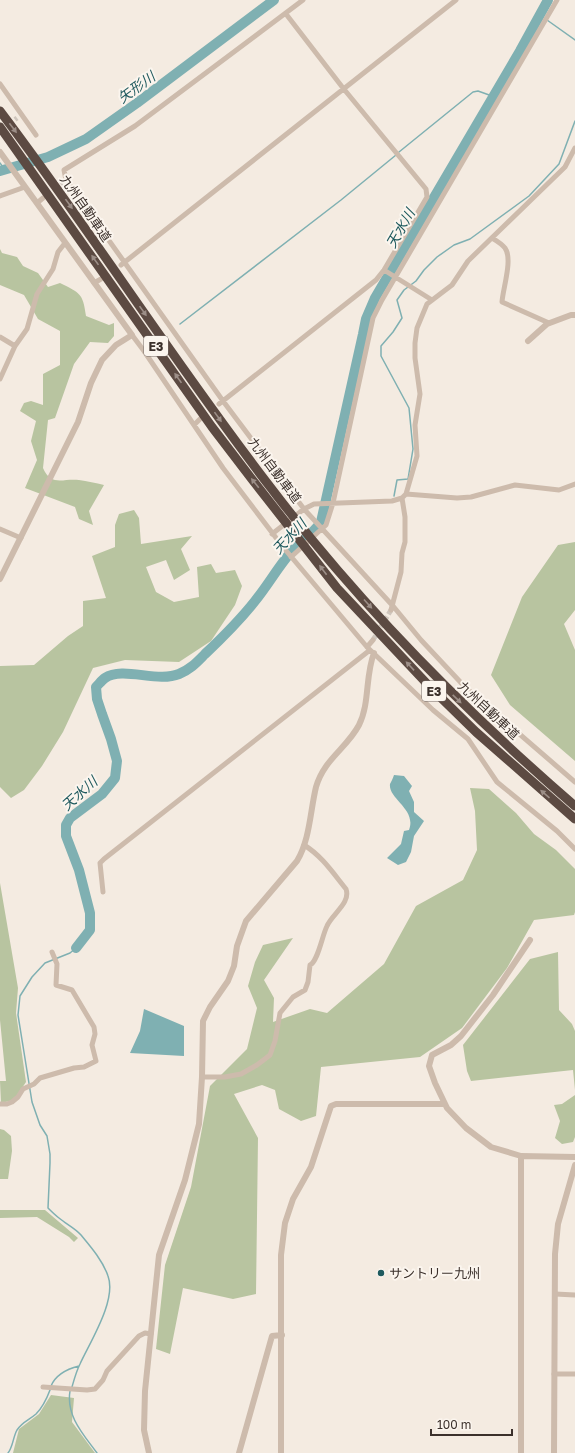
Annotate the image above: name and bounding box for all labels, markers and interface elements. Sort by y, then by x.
water label: 矢形川 [114,67,160,106]
one-way arrow [8,122,17,133]
street label: 九州自動車道 [57,171,115,245]
one-way arrow [64,199,73,210]
water label: 天水川 [382,204,419,250]
one-way arrow [91,255,99,266]
one-way arrow [139,306,147,316]
road number: E3 [144,336,168,356]
one-way arrow [174,373,182,383]
one-way arrow [214,412,222,422]
street label: 九州自動車道 [245,434,305,506]
one-way arrow [251,477,259,488]
water label: 天水川 [268,513,311,557]
one-way arrow [319,564,328,575]
one-way arrow [363,599,372,610]
one-way arrow [405,661,415,671]
street label: 九州自動車道 [455,678,523,742]
road number: E3 [422,681,446,701]
one-way arrow [452,694,462,703]
water label: 天水川 [58,771,102,813]
one-way arrow [540,790,551,799]
place label: サントリー九州 [389,1265,480,1281]
marker: サントリー九州 [376,1268,386,1278]
scale bar [431,1411,512,1437]
text: 100 m [437,1417,471,1432]

